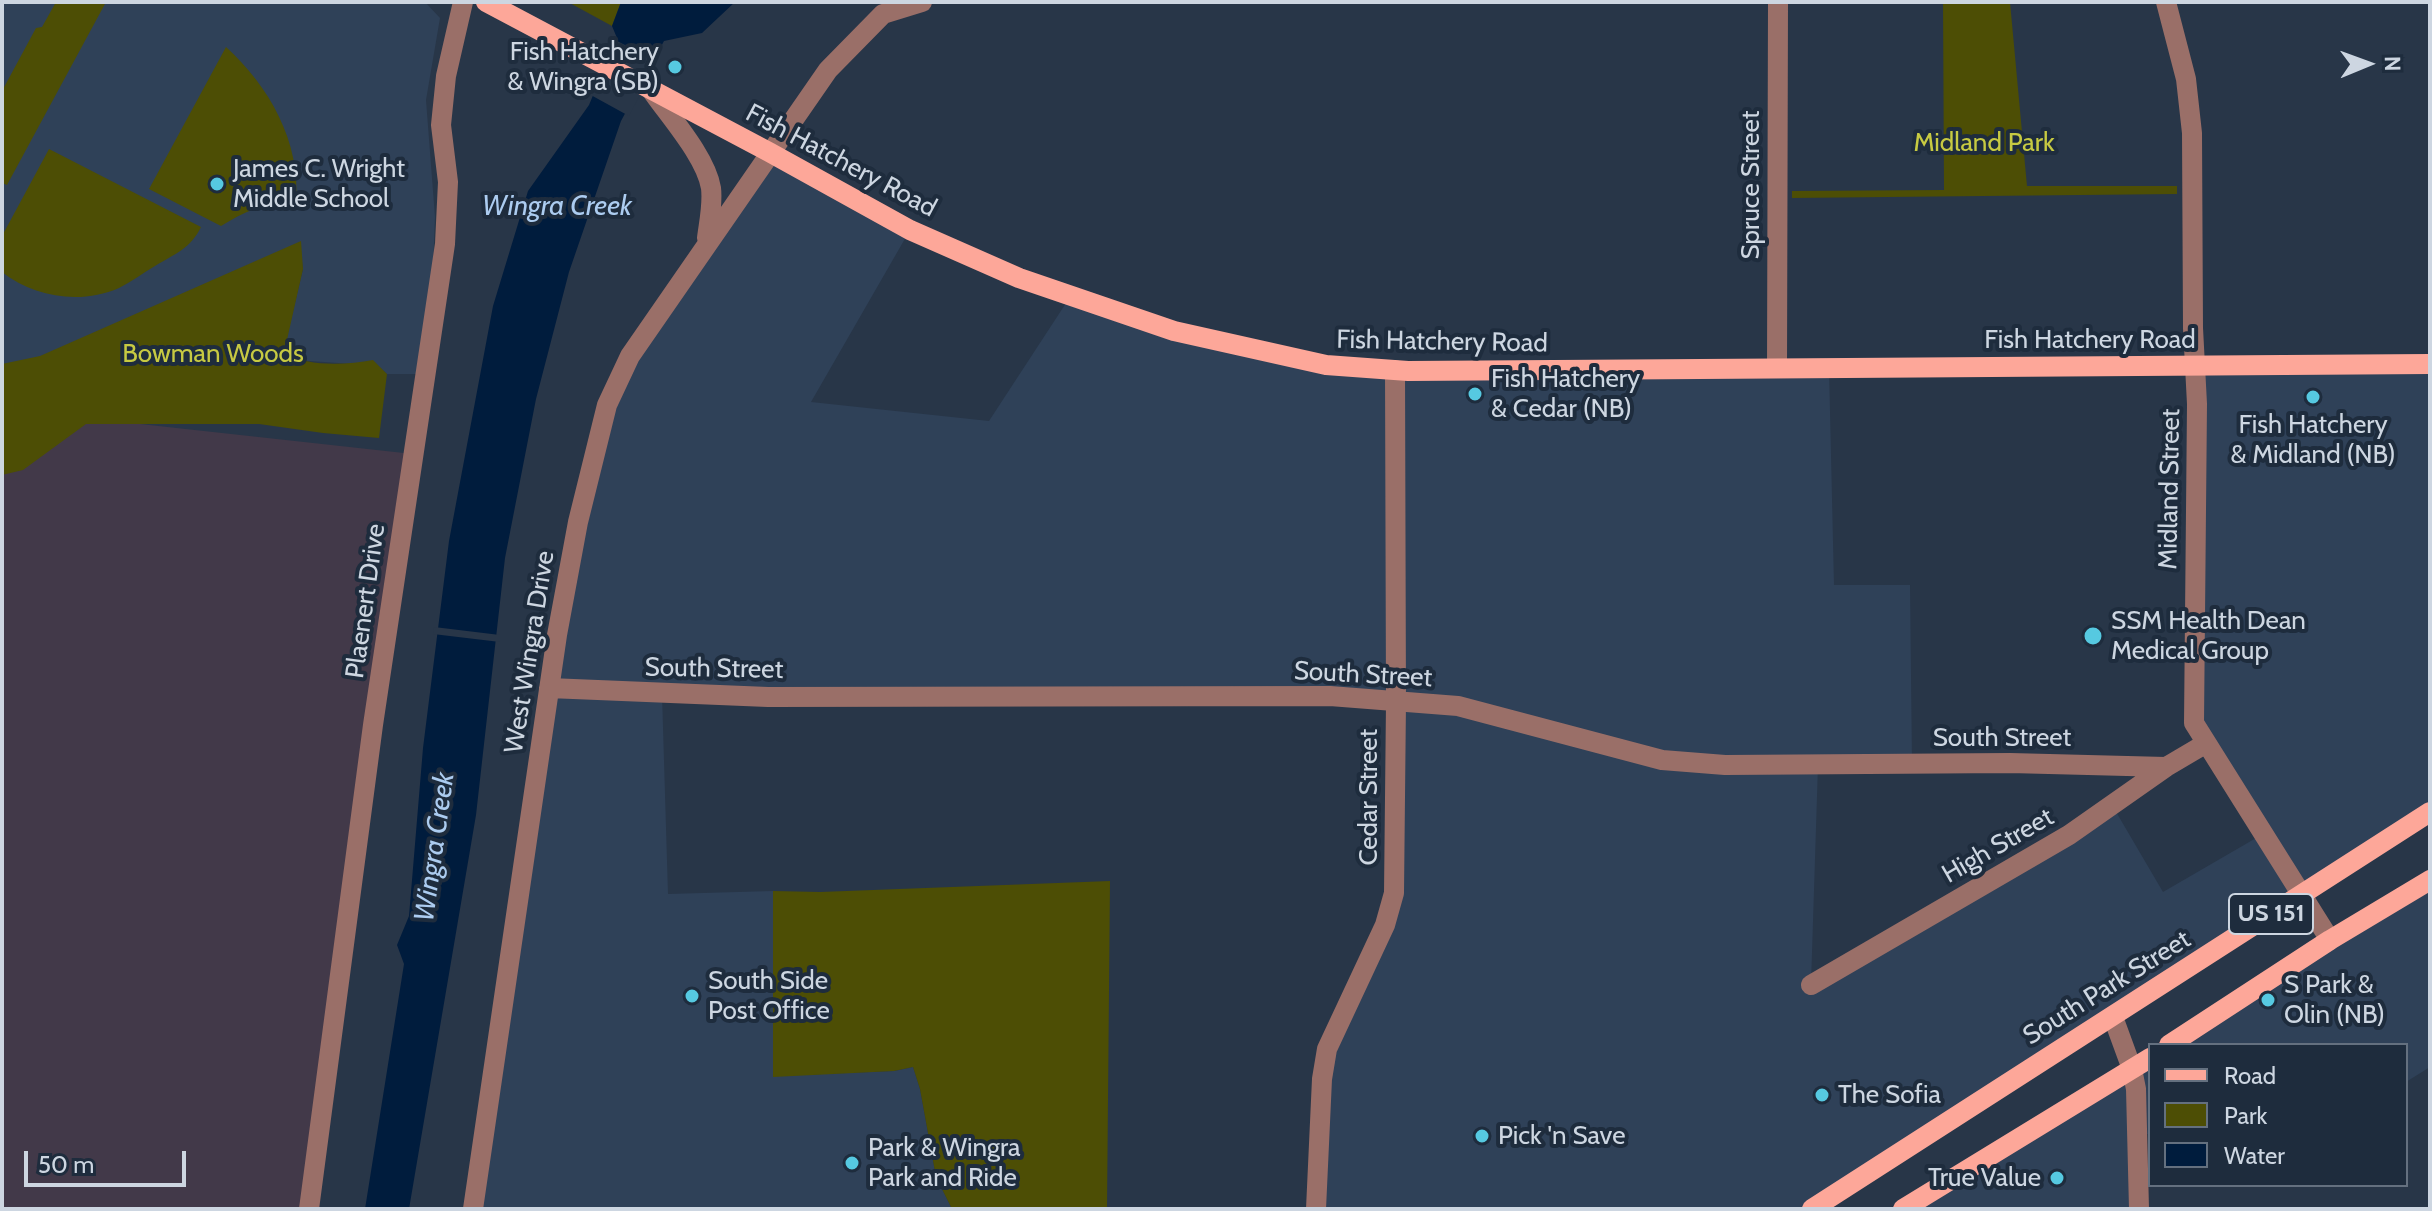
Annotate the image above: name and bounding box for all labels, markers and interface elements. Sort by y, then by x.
north arrow [2328,24,2408,104]
place label: Fish Hatchery & Wingra (SB) [507,36,659,98]
text: N [2379,56,2406,72]
marker: Fish Hatchery & Wingra (SB) [666,58,684,76]
street label: Fish Hatchery Road [740,98,942,224]
street label: Spruce Street [1735,111,1767,259]
park label: Midland Park [1913,127,2055,159]
place label: James C. Wright Middle School [233,153,405,214]
marker: James C. Wright Middle School [208,175,226,193]
water label: Wingra Creek [482,190,632,224]
street label: Fish Hatchery Road [1984,324,2196,356]
street label: Fish Hatchery Road [1336,325,1548,359]
park label: Bowman Woods [122,338,304,370]
place label: Fish Hatchery & Cedar (NB) [1491,363,1640,424]
marker: Fish Hatchery & Cedar (NB) [1466,385,1484,403]
marker: Fish Hatchery & Midland (NB) [2304,388,2322,406]
street label: Midland Street [2153,408,2187,570]
place label: Fish Hatchery & Midland (NB) [2230,409,2396,470]
street label: Plaenert Drive [340,522,392,680]
street label: West Wingra Drive [499,549,561,755]
place label: SSM Health Dean Medical Group [2111,605,2306,666]
marker: SSM Health Dean Medical Group [2082,625,2104,647]
street label: South Street [644,652,784,686]
street label: South Street [1293,656,1433,694]
street label: South Street [1933,722,2071,754]
street label: Cedar Street [1353,729,1385,865]
water label: Wingra Creek [408,770,462,924]
street label: High Street [1937,802,2059,890]
road number: US 151 [2229,894,2313,934]
street label: South Park Street [2018,924,2196,1052]
place label: South Side Post Office [708,965,830,1026]
place label: S Park & Olin (NB) [2284,969,2385,1030]
marker: South Side Post Office [683,987,701,1005]
marker: S Park & Olin (NB) [2259,991,2277,1009]
legend [2148,1043,2408,1187]
text: Road [2224,1061,2276,1090]
place label: The Sofia [1838,1079,1941,1111]
marker: The Sofia [1813,1086,1831,1104]
text: Park [2224,1101,2267,1130]
place label: Pick 'n Save [1498,1120,1625,1152]
marker: Pick 'n Save [1473,1127,1491,1145]
place label: Park & Wingra Park and Ride [868,1132,1020,1194]
scale bar [28,1135,190,1185]
text: Water [2224,1141,2285,1170]
text: 50 m [38,1150,94,1179]
marker: Park & Wingra Park and Ride [843,1154,861,1172]
place label: True Value [1928,1162,2041,1194]
marker: True Value [2048,1169,2066,1187]

